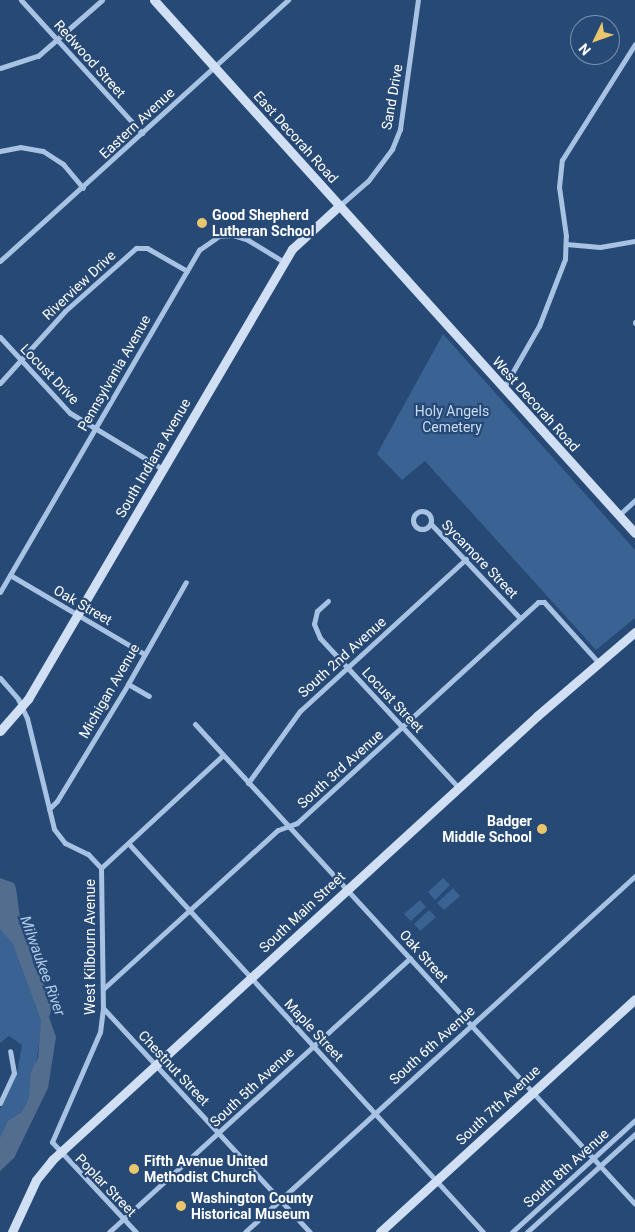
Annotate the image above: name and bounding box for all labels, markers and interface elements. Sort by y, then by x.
north arrow [570,15,620,65]
street label: Redwood Street [51,17,129,101]
text: N [575,40,594,58]
street label: Sand Drive [378,63,406,131]
street label: Eastern Avenue [96,84,178,162]
street label: East Decorah Road [250,87,342,187]
place label: Good Shepherd Lutheran School [212,207,314,240]
marker: Good Shepherd Lutheran School [196,217,208,229]
street label: Riverview Drive [39,247,119,323]
street label: Pennsylvania Avenue [74,312,154,434]
street label: Locust Drive [17,340,83,408]
street label: West Decorah Road [489,353,583,455]
street label: South Indiana Avenue [112,395,194,521]
park label: Holy Angels Cemetery [415,403,489,436]
street label: Sycamore Street [438,516,522,602]
street label: Oak Street [51,582,115,628]
street label: South 2nd Avenue [295,613,389,701]
street label: Michigan Avenue [75,641,143,741]
street label: Locust Street [359,664,427,736]
street label: South 3rd Avenue [294,726,386,812]
place label: Badger Middle School [442,813,532,846]
marker: Badger Middle School [536,823,548,835]
street label: South Main Street [256,868,348,956]
street label: West Kilbourn Avenue [82,879,98,1015]
water label: Milwaukee River [16,914,68,1018]
street label: Oak Street [396,926,452,986]
street label: Maple Street [281,995,347,1065]
street label: South 6th Avenue [386,1002,478,1088]
street label: Chestnut Street [135,1027,213,1109]
street label: South 5th Avenue [206,1044,298,1130]
street label: South 7th Avenue [452,1062,544,1148]
street label: South 8th Avenue [520,1125,612,1211]
street label: Poplar Street [72,1150,140,1220]
place label: Fifth Avenue United Methodist Church [144,1153,268,1186]
marker: Fifth Avenue United Methodist Church [128,1163,140,1175]
place label: Washington County Historical Museum [191,1190,313,1222]
marker: Washington County Historical Museum [175,1200,187,1212]

